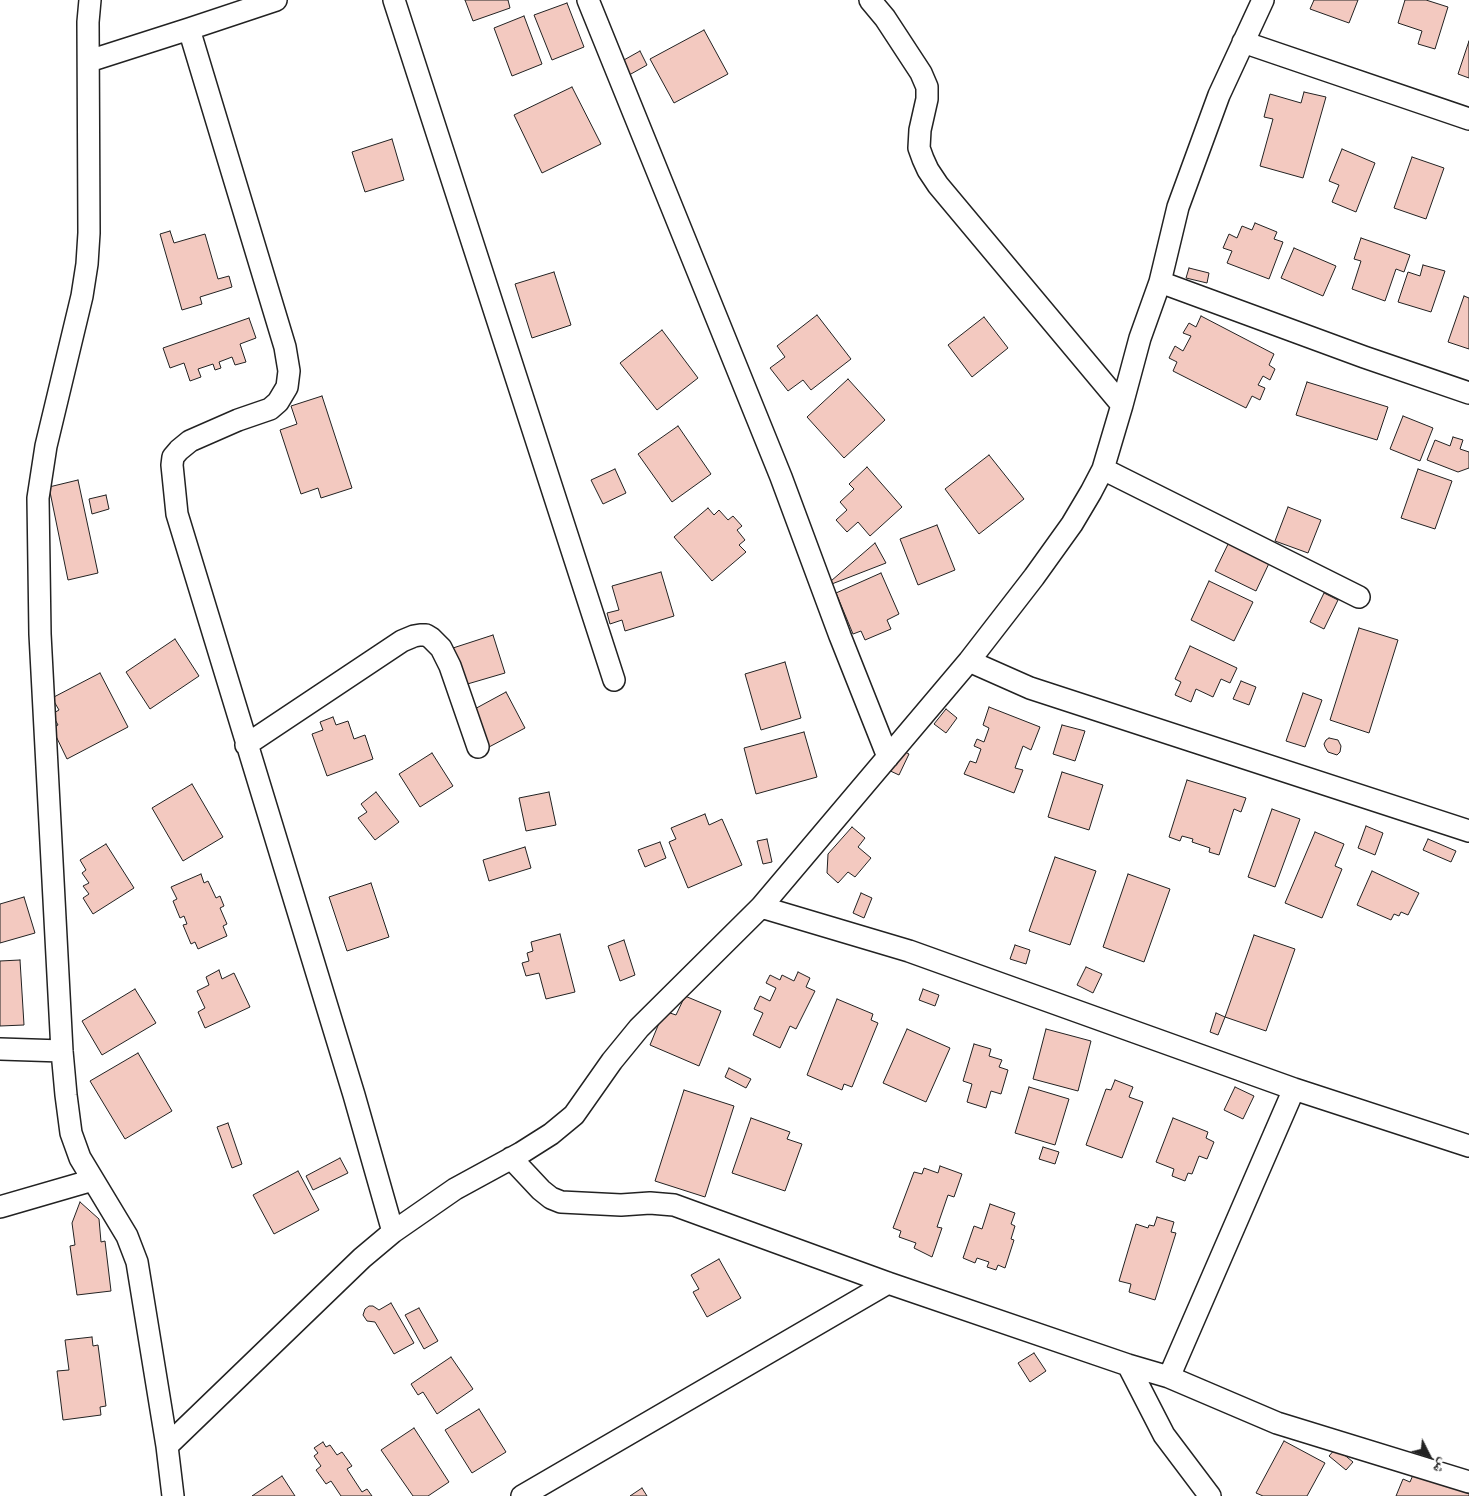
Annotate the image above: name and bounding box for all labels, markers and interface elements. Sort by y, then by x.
north arrow [1404,1431,1454,1481]
text: ش [1429,1455,1452,1477]

